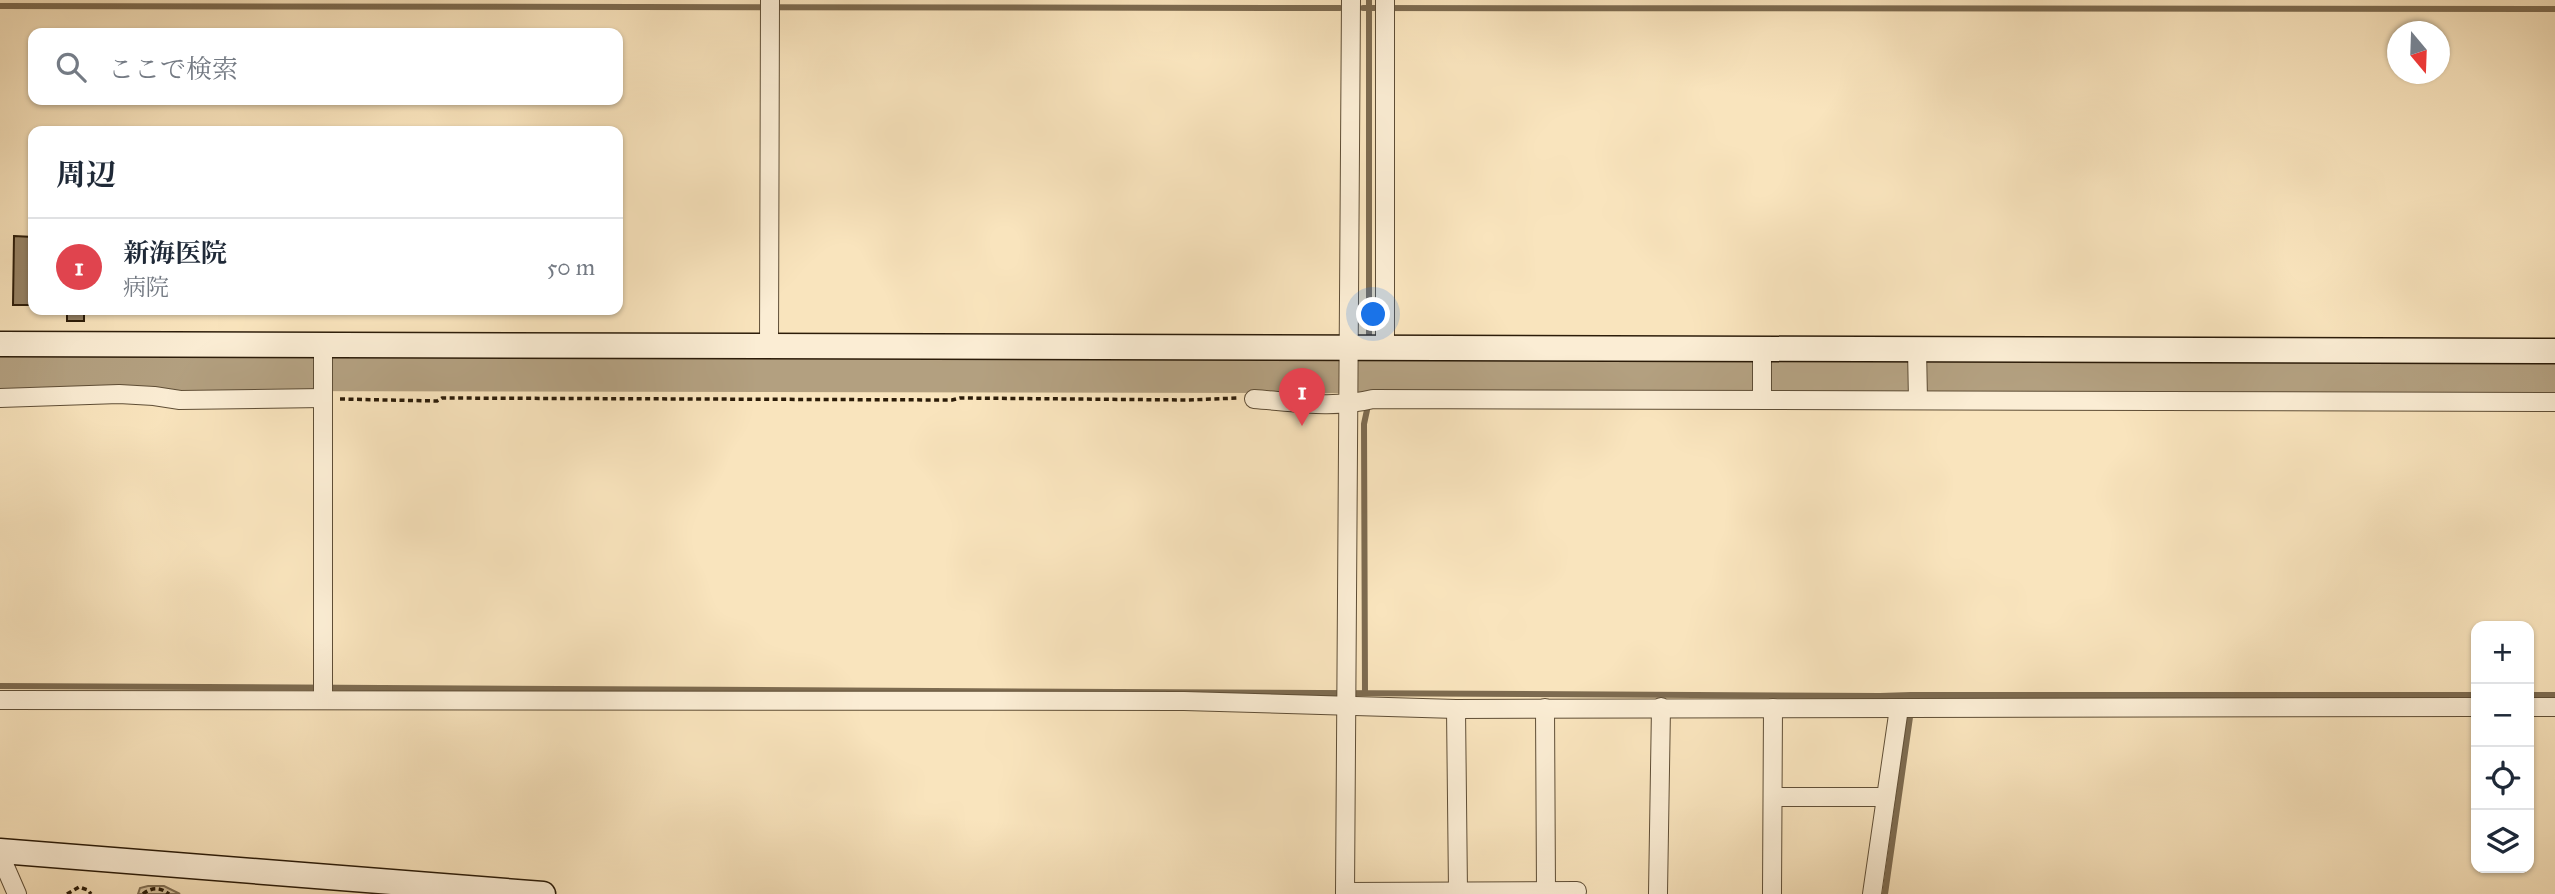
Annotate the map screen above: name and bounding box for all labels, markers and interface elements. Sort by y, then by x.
north arrow [2387,21,2450,84]
search box [28,28,623,105]
icon: search [52,48,90,86]
text: ここで検索 [108,53,238,85]
text: 周辺 [56,157,116,193]
text: 新海医院 [123,237,227,269]
text: 1 [74,253,84,281]
text: 50 m [547,253,595,281]
text: 病院 [123,273,169,301]
your location [1356,297,1390,331]
pin: 1 [1279,368,1325,426]
map controls [2471,621,2534,873]
button: + [2471,621,2534,684]
button: − [2471,684,2534,747]
button: locate [2471,747,2534,810]
button: layers [2471,810,2534,873]

